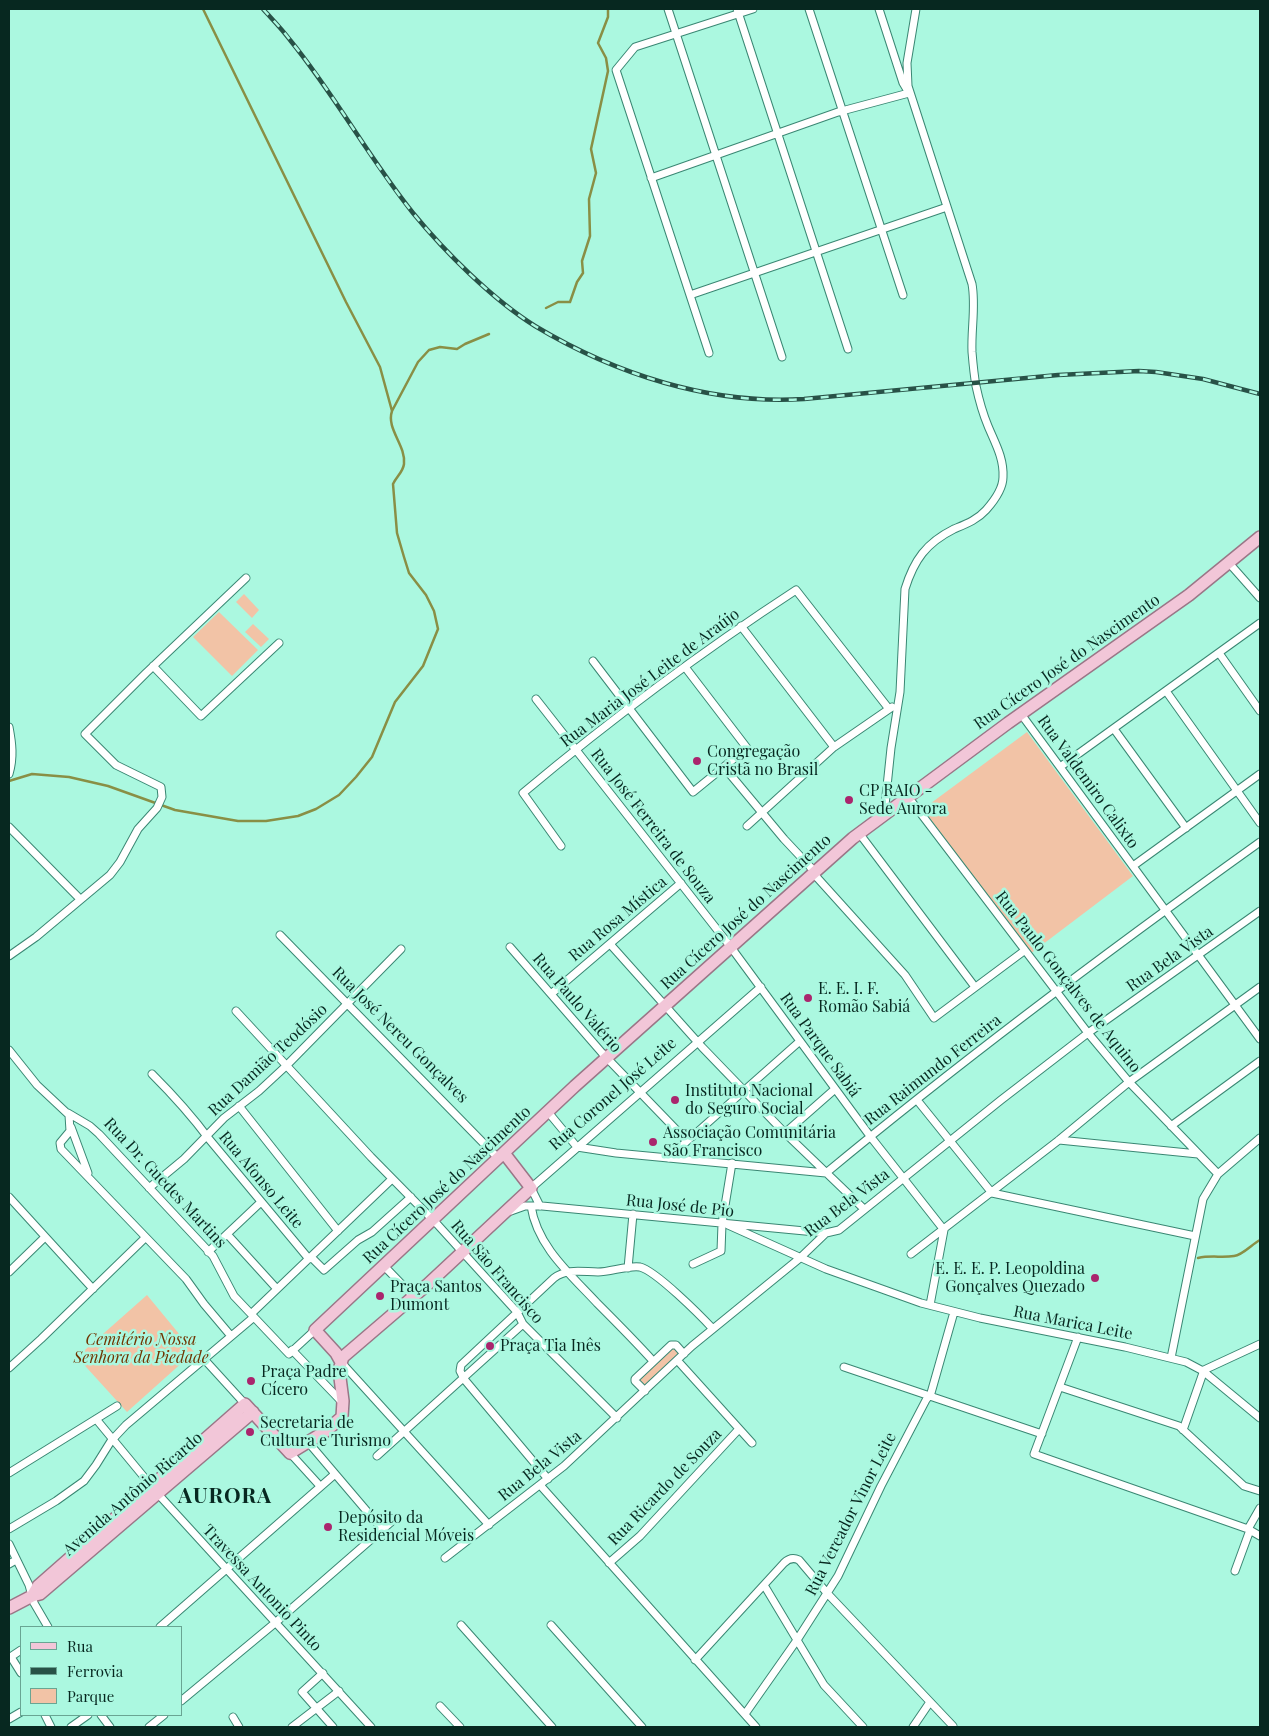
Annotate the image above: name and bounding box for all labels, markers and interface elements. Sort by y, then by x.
street label: Rua Cícero José do Nascimento [970,590,1164,734]
street label: Rua Maria José Leite de Araújo [557,604,743,752]
street label: Rua Valdemiro Calixto [1033,712,1143,852]
place label: Congregação Cristã no Brasil [707,742,818,780]
street label: Rua José Ferreira de Souza [587,745,719,907]
marker: Congregação Cristã no Brasil [691,755,703,767]
place label: CP RAIO - Sede Aurora [859,781,947,819]
marker: CP RAIO - Sede Aurora [843,794,855,806]
street label: Rua Cícero José do Nascimento [657,830,835,994]
street label: Rua Rosa Mística [565,873,671,965]
street label: Rua Paulo Gonçalves de Aquino [991,887,1145,1077]
street label: Rua Bela Vista [1123,922,1217,996]
street label: Rua Paulo Valério [529,949,625,1057]
street label: Rua José Nereu Gonçalves [328,963,472,1107]
place label: E. E. I. F. Romão Sabiá [818,979,910,1017]
street label: Rua Parque Sabiá [776,989,864,1101]
marker: E. E. I. F. Romão Sabiá [802,992,814,1004]
street label: Rua Damião Teodósio [205,1000,331,1120]
street label: Rua Raimundo Ferreira [861,1011,1005,1129]
street label: Rua Coronel José Leite [546,1034,680,1154]
place label: Instituto Nacional do Seguro Social [685,1081,813,1119]
marker: Instituto Nacional do Seguro Social [669,1094,681,1106]
street label: Rua Cícero José do Nascimento [359,1102,535,1268]
street label: Rua Dr. Guedes Martins [100,1114,230,1252]
place label: Associação Comunitária São Francisco [663,1123,836,1161]
street label: Rua Afonso Leite [215,1128,307,1232]
marker: Associação Comunitária São Francisco [647,1136,659,1148]
street label: Rua Bela Vista [801,1165,893,1241]
street label: Rua José de Pio [625,1191,735,1221]
street label: Rua São Francisco [447,1216,547,1328]
place label: E. E. E. P. Leopoldina Gonçalves Quezado [935,1259,1085,1297]
marker: E. E. E. P. Leopoldina Gonçalves Quezado [1089,1272,1101,1284]
place label: Praça Santos Dumont [390,1277,482,1315]
marker: Praça Santos Dumont [374,1290,386,1302]
street label: Rua Marica Leite [1012,1302,1134,1344]
park label: Cemitério Nossa Senhora da Piedade [73,1330,209,1368]
place label: Praça Tia Inês [500,1336,601,1356]
marker: Praça Tia Inês [484,1340,496,1352]
place label: Praça Padre Cícero [261,1362,347,1400]
marker: Praça Padre Cícero [245,1375,257,1387]
place label: Secretaria de Cultura e Turismo [260,1413,391,1451]
street label: Rua Ricardo de Souza [604,1425,726,1549]
marker: Secretaria de Cultura e Turismo [244,1426,256,1438]
street label: Rua Bela Vista [495,1427,585,1505]
street label: Avenida Antônio Ricardo [60,1428,206,1560]
street label: Rua Vereador Vinor Leite [801,1429,901,1599]
district label: AURORA [177,1483,273,1509]
place label: Depósito da Residencial Móveis [338,1508,474,1546]
street label: Travessa Antonio Pinto [198,1521,326,1655]
marker: Depósito da Residencial Móveis [322,1521,334,1533]
legend [20,1626,182,1716]
text: Rua [67,1636,93,1656]
text: Ferrovia [67,1661,123,1681]
text: Parque [67,1686,114,1706]

